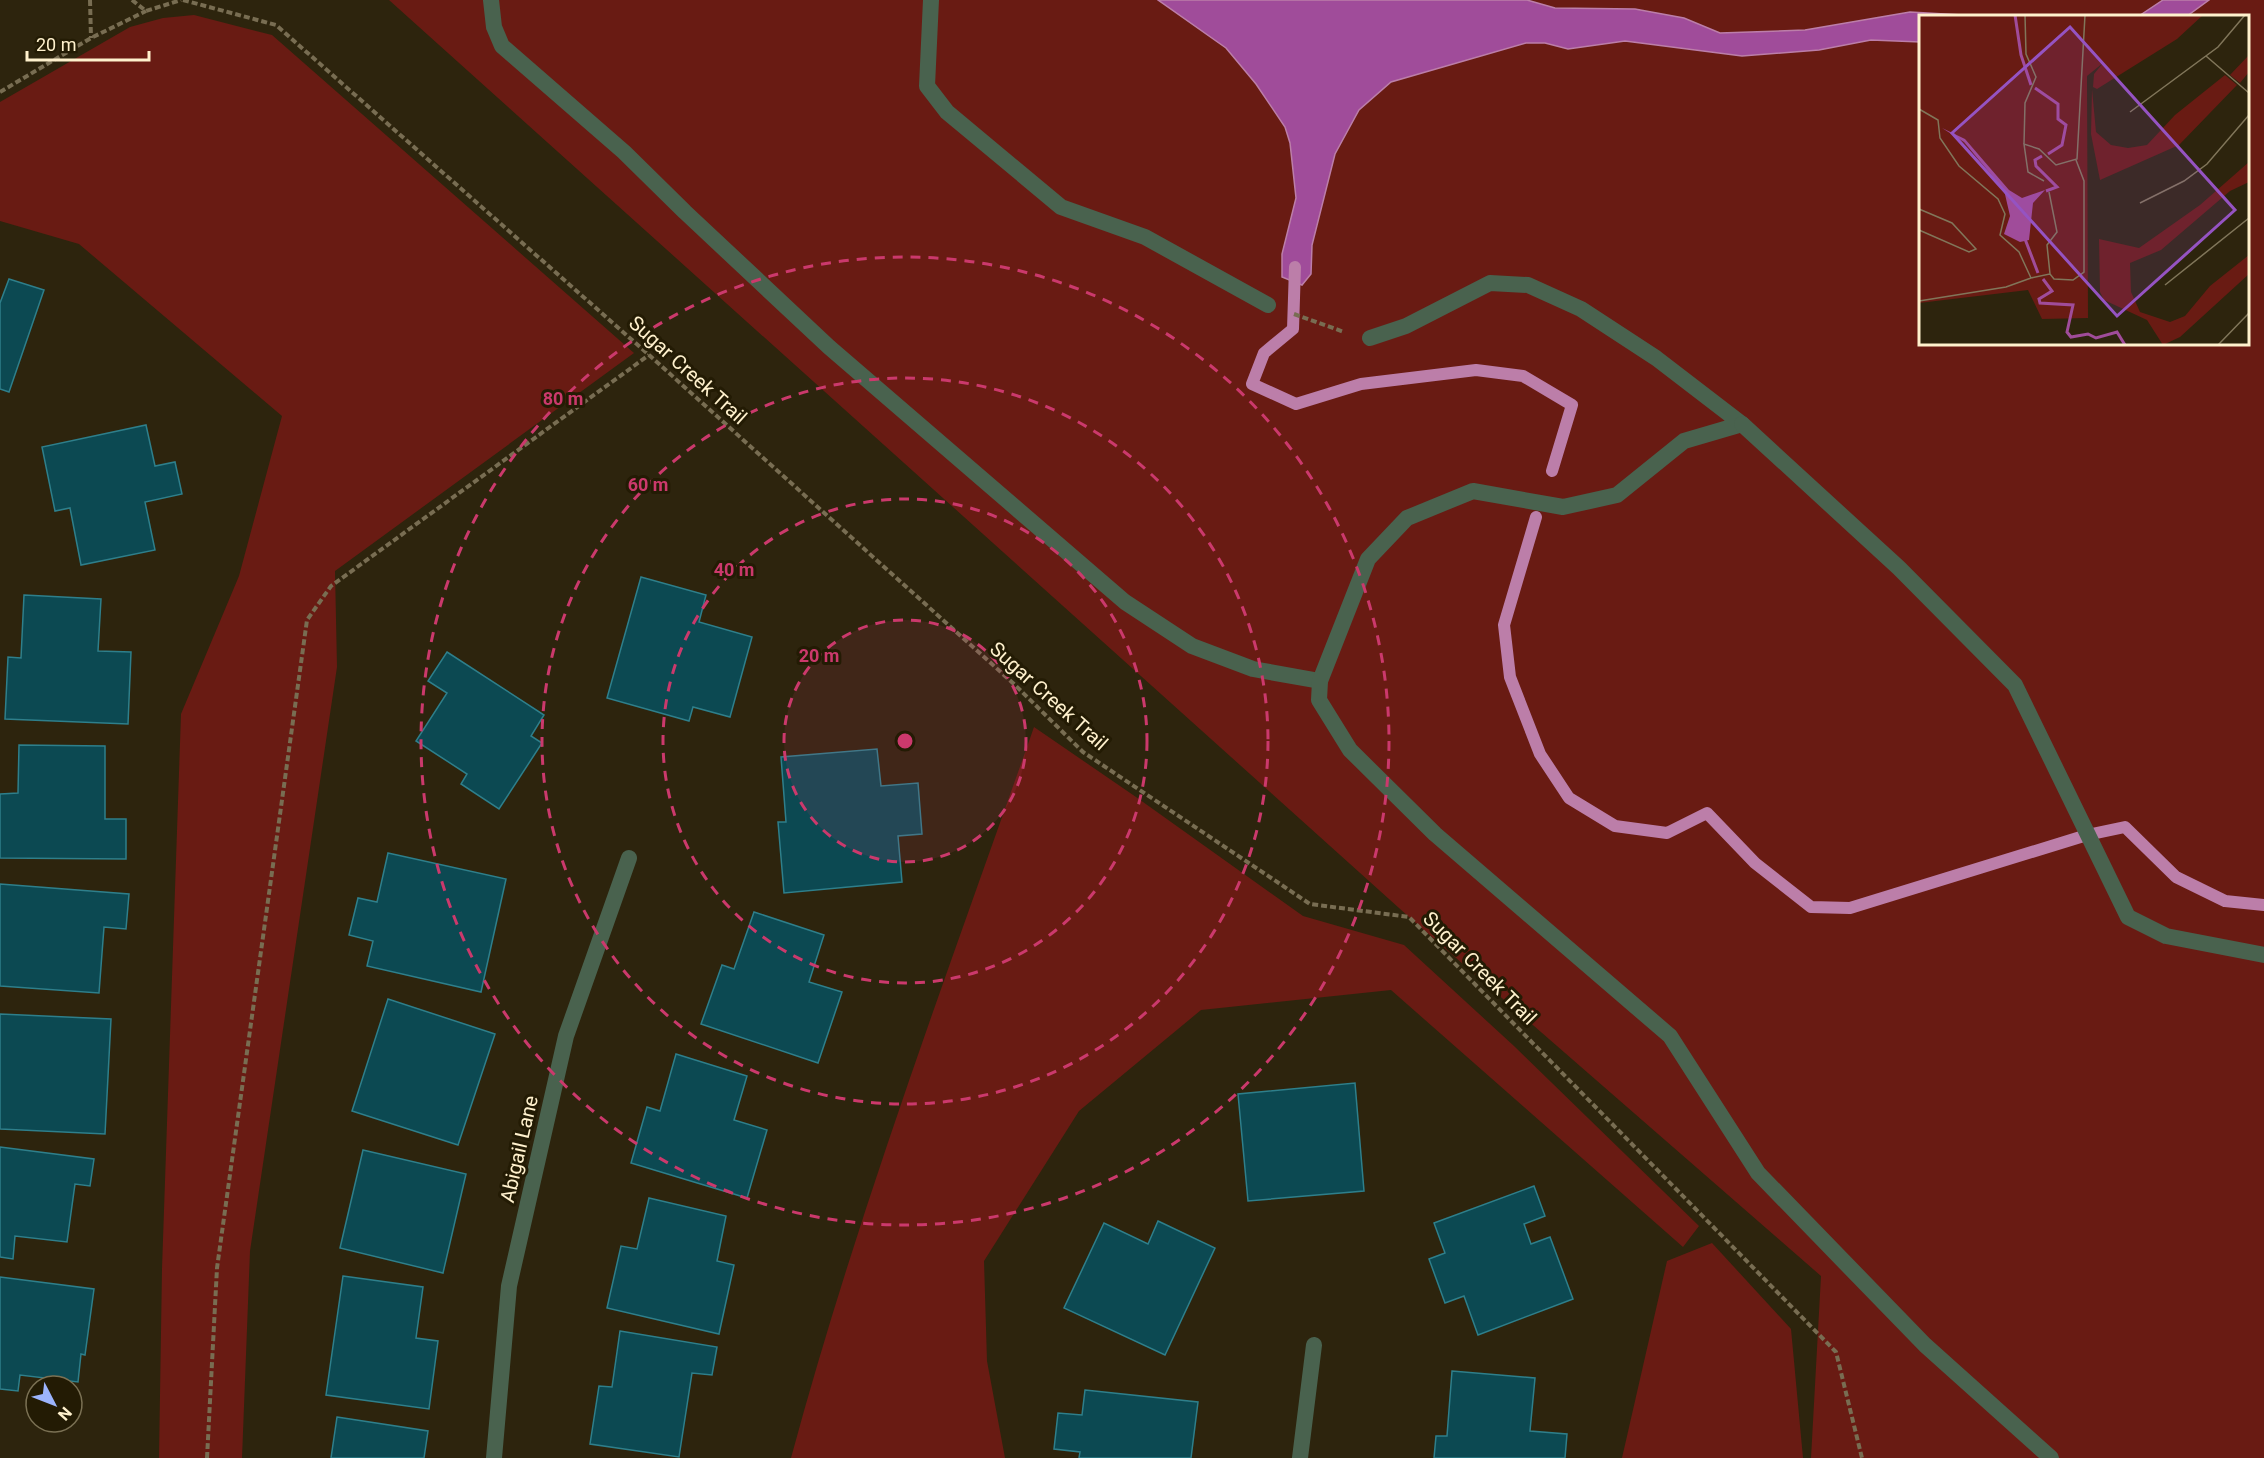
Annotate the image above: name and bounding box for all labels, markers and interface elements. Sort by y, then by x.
inset map [1919,15,2249,345]
scale bar [27,24,148,62]
text: 20 m [36,34,76,55]
street label: Sugar Creek Trail [624,311,752,429]
text: 80 m [543,388,583,409]
text: 60 m [628,474,668,495]
text: 40 m [714,559,754,580]
street label: Sugar Creek Trail [985,637,1113,755]
text: 20 m [799,645,839,666]
centre of rings [895,731,915,751]
street label: Sugar Creek Trail [1418,906,1542,1030]
street label: Abigail Lane [495,1093,543,1205]
north arrow [24,1374,84,1434]
text: N [54,1403,76,1424]

